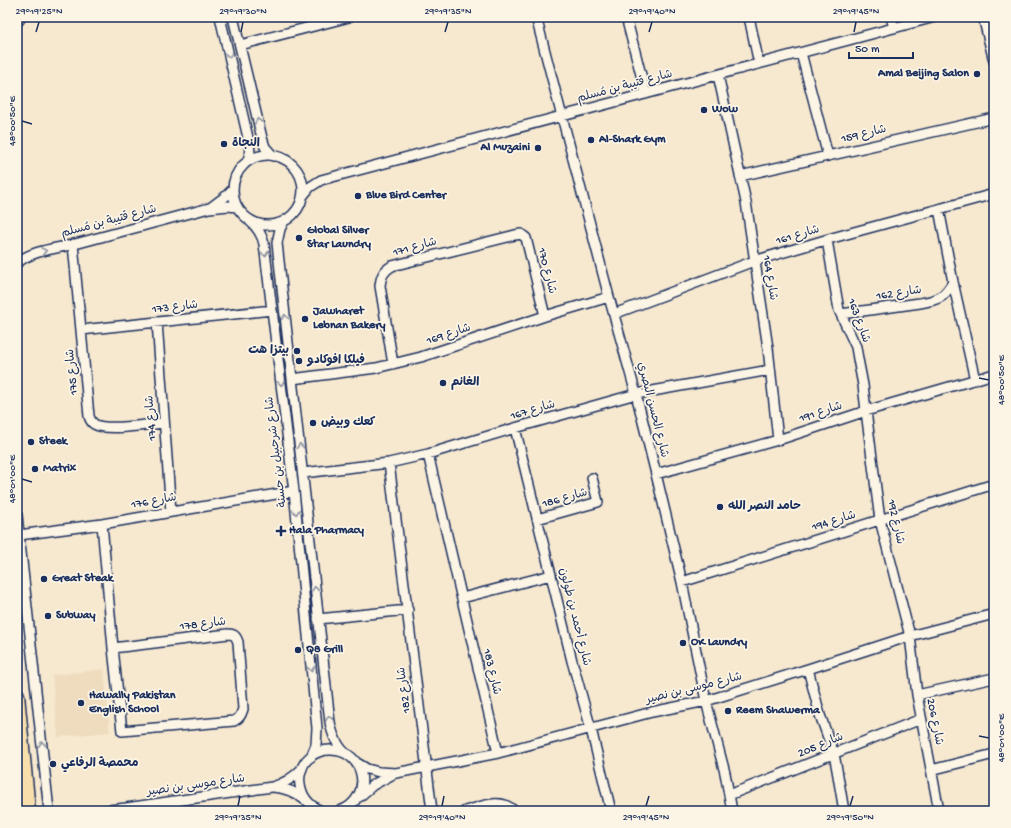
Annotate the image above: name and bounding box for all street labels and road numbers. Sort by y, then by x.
street label: شارع قتيبة بن مُسلم [576,67,674,106]
street label: شارع 159 [839,123,888,147]
street label: شارع قتيبة بن مُسلم [60,202,158,241]
street label: شارع 161 [774,223,821,249]
street label: شارع 171 [391,235,438,261]
street label: شارع 170 [533,246,558,295]
street label: شارع 164 [758,253,779,302]
street label: شارع 162 [874,284,923,304]
street label: شارع 163 [843,296,872,345]
street label: شارع 173 [150,299,199,317]
street label: شارع 169 [424,321,473,349]
street label: شارع 175 [64,348,82,397]
street label: شارع الحسن البصري [633,361,671,459]
street label: شارع 174 [143,395,161,442]
street label: شارع شرحبيل بن حسنة [262,396,291,508]
street label: شارع 167 [508,398,557,424]
street label: شارع 191 [797,399,844,427]
street label: شارع 186 [540,486,589,512]
street label: شارع 176 [129,491,178,513]
street label: شارع 192 [883,497,907,546]
street label: شارع 194 [809,509,858,536]
street label: شارع أحمد بن طولون [555,566,595,668]
street label: شارع 178 [178,616,227,634]
street label: شارع 183 [479,647,503,696]
street label: شارع 182 [395,666,415,715]
street label: شارع موسى بن نصير [643,670,744,708]
street label: شارع 206 [923,697,945,747]
street label: شارع 205 [796,731,846,761]
street label: شارع موسى بن نصير [145,772,246,800]

